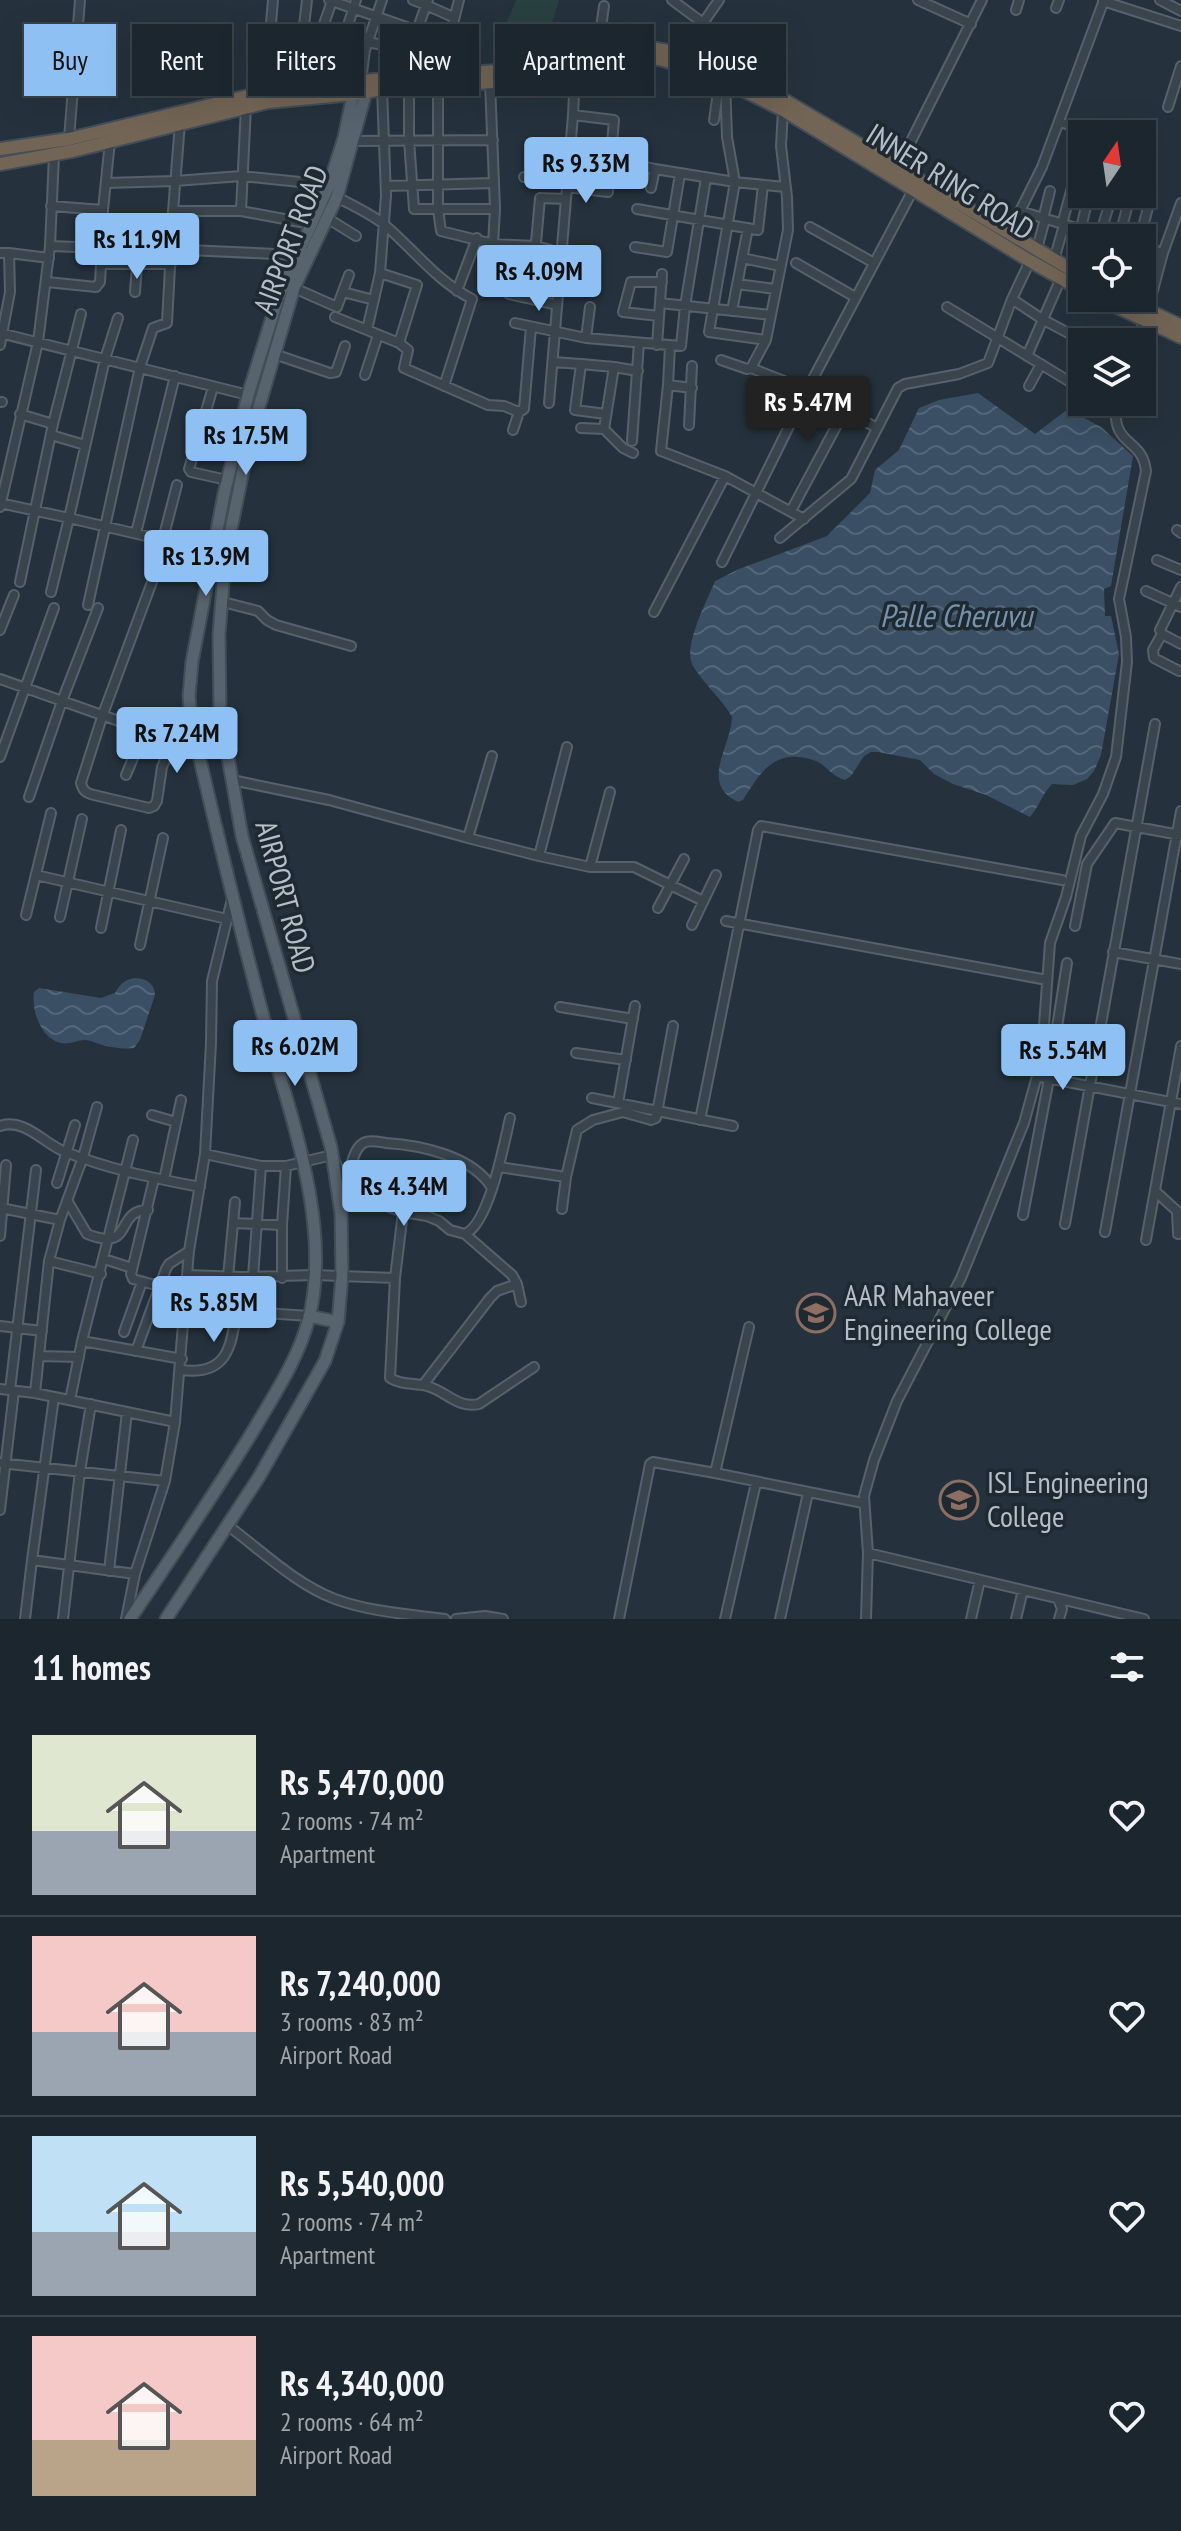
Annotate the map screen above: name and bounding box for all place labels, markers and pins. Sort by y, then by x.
pin: Rs 9.33M [503,137,669,205]
pin: Rs 11.9M [54,213,220,281]
pin: Rs 4.09M [456,245,622,313]
pin: Rs 5.47M [725,376,891,444]
pin: Rs 17.5M [163,409,329,477]
pin: Rs 13.9M [123,530,289,598]
pin: Rs 7.24M [94,707,260,775]
pin: Rs 6.02M [212,1020,378,1088]
pin: Rs 5.54M [980,1024,1146,1092]
pin: Rs 4.34M [321,1160,487,1228]
place label: AAR Mahaveer Engineering College [844,1275,1052,1348]
pin: Rs 5.85M [131,1276,297,1344]
school or university icon: AAR Mahaveer Engineering College [795,1292,837,1334]
place label: ISL Engineering College [987,1462,1149,1535]
school or university icon: ISL Engineering College [938,1479,980,1521]

